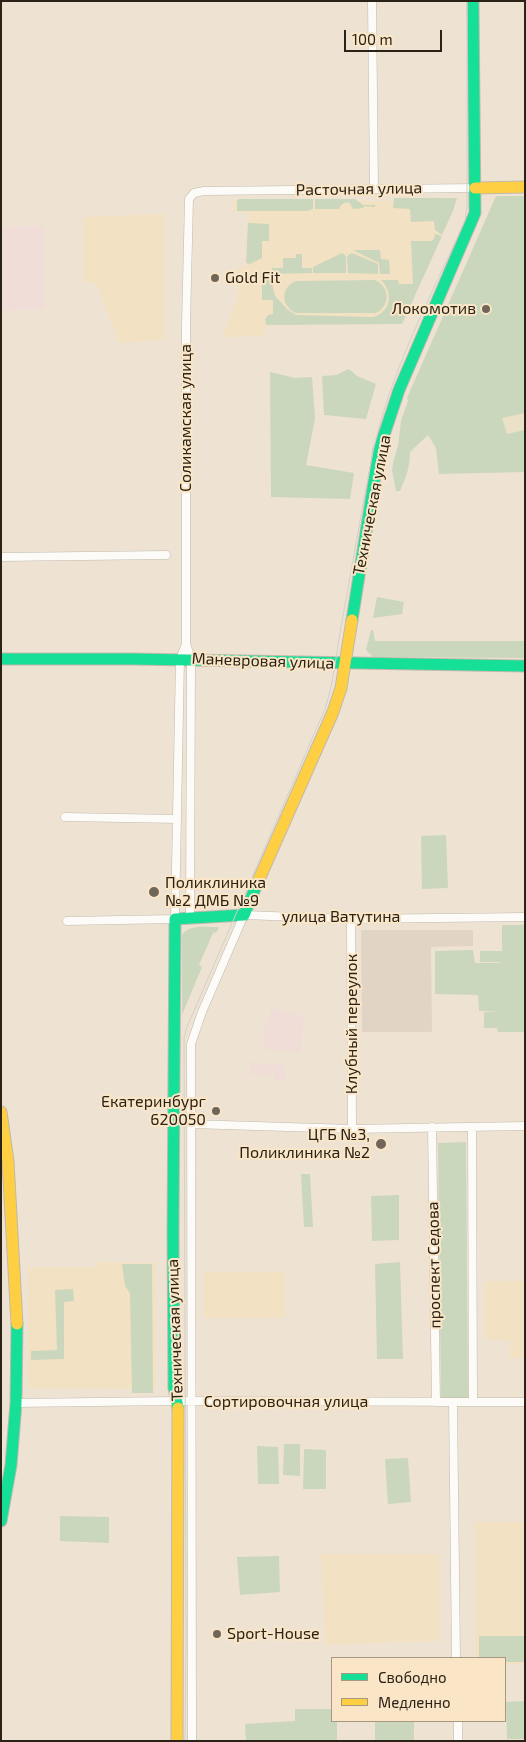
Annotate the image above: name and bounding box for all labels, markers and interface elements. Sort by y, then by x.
scale bar [346,20,444,52]
text: 100 m [352,30,393,48]
street label: Расточная улица [296,178,422,200]
place label: Gold Fit [225,268,280,288]
marker: Gold Fit [209,272,221,284]
place label: Локомотив [392,299,476,319]
marker: Локомотив [480,303,492,315]
street label: Соликамская улица [176,344,196,492]
street label: Техническая улица [349,433,395,577]
street label: Маневровая улица [191,649,335,673]
place label: Поликлиника №2 ДМБ №9 [165,873,266,911]
marker: Поликлиника №2 ДМБ №9 [147,885,161,899]
street label: улица Ватутина [282,907,400,927]
street label: Клубный переулок [342,954,362,1094]
place label: Екатеринбург 620050 [101,1092,206,1130]
marker: Екатеринбург 620050 [210,1105,222,1117]
place label: ЦГБ №3, Поликлиника №2 [239,1125,370,1163]
marker: ЦГБ №3, Поликлиника №2 [374,1137,388,1151]
street label: проспект Седова [423,1201,445,1329]
street label: Техническая улица [163,1258,187,1402]
street label: Сортировочная улица [204,1392,368,1412]
place label: Sport-House [227,1624,320,1644]
marker: Sport-House [211,1628,223,1640]
legend [331,1657,506,1722]
text: Свободно [378,1668,447,1686]
text: Медленно [378,1693,451,1711]

